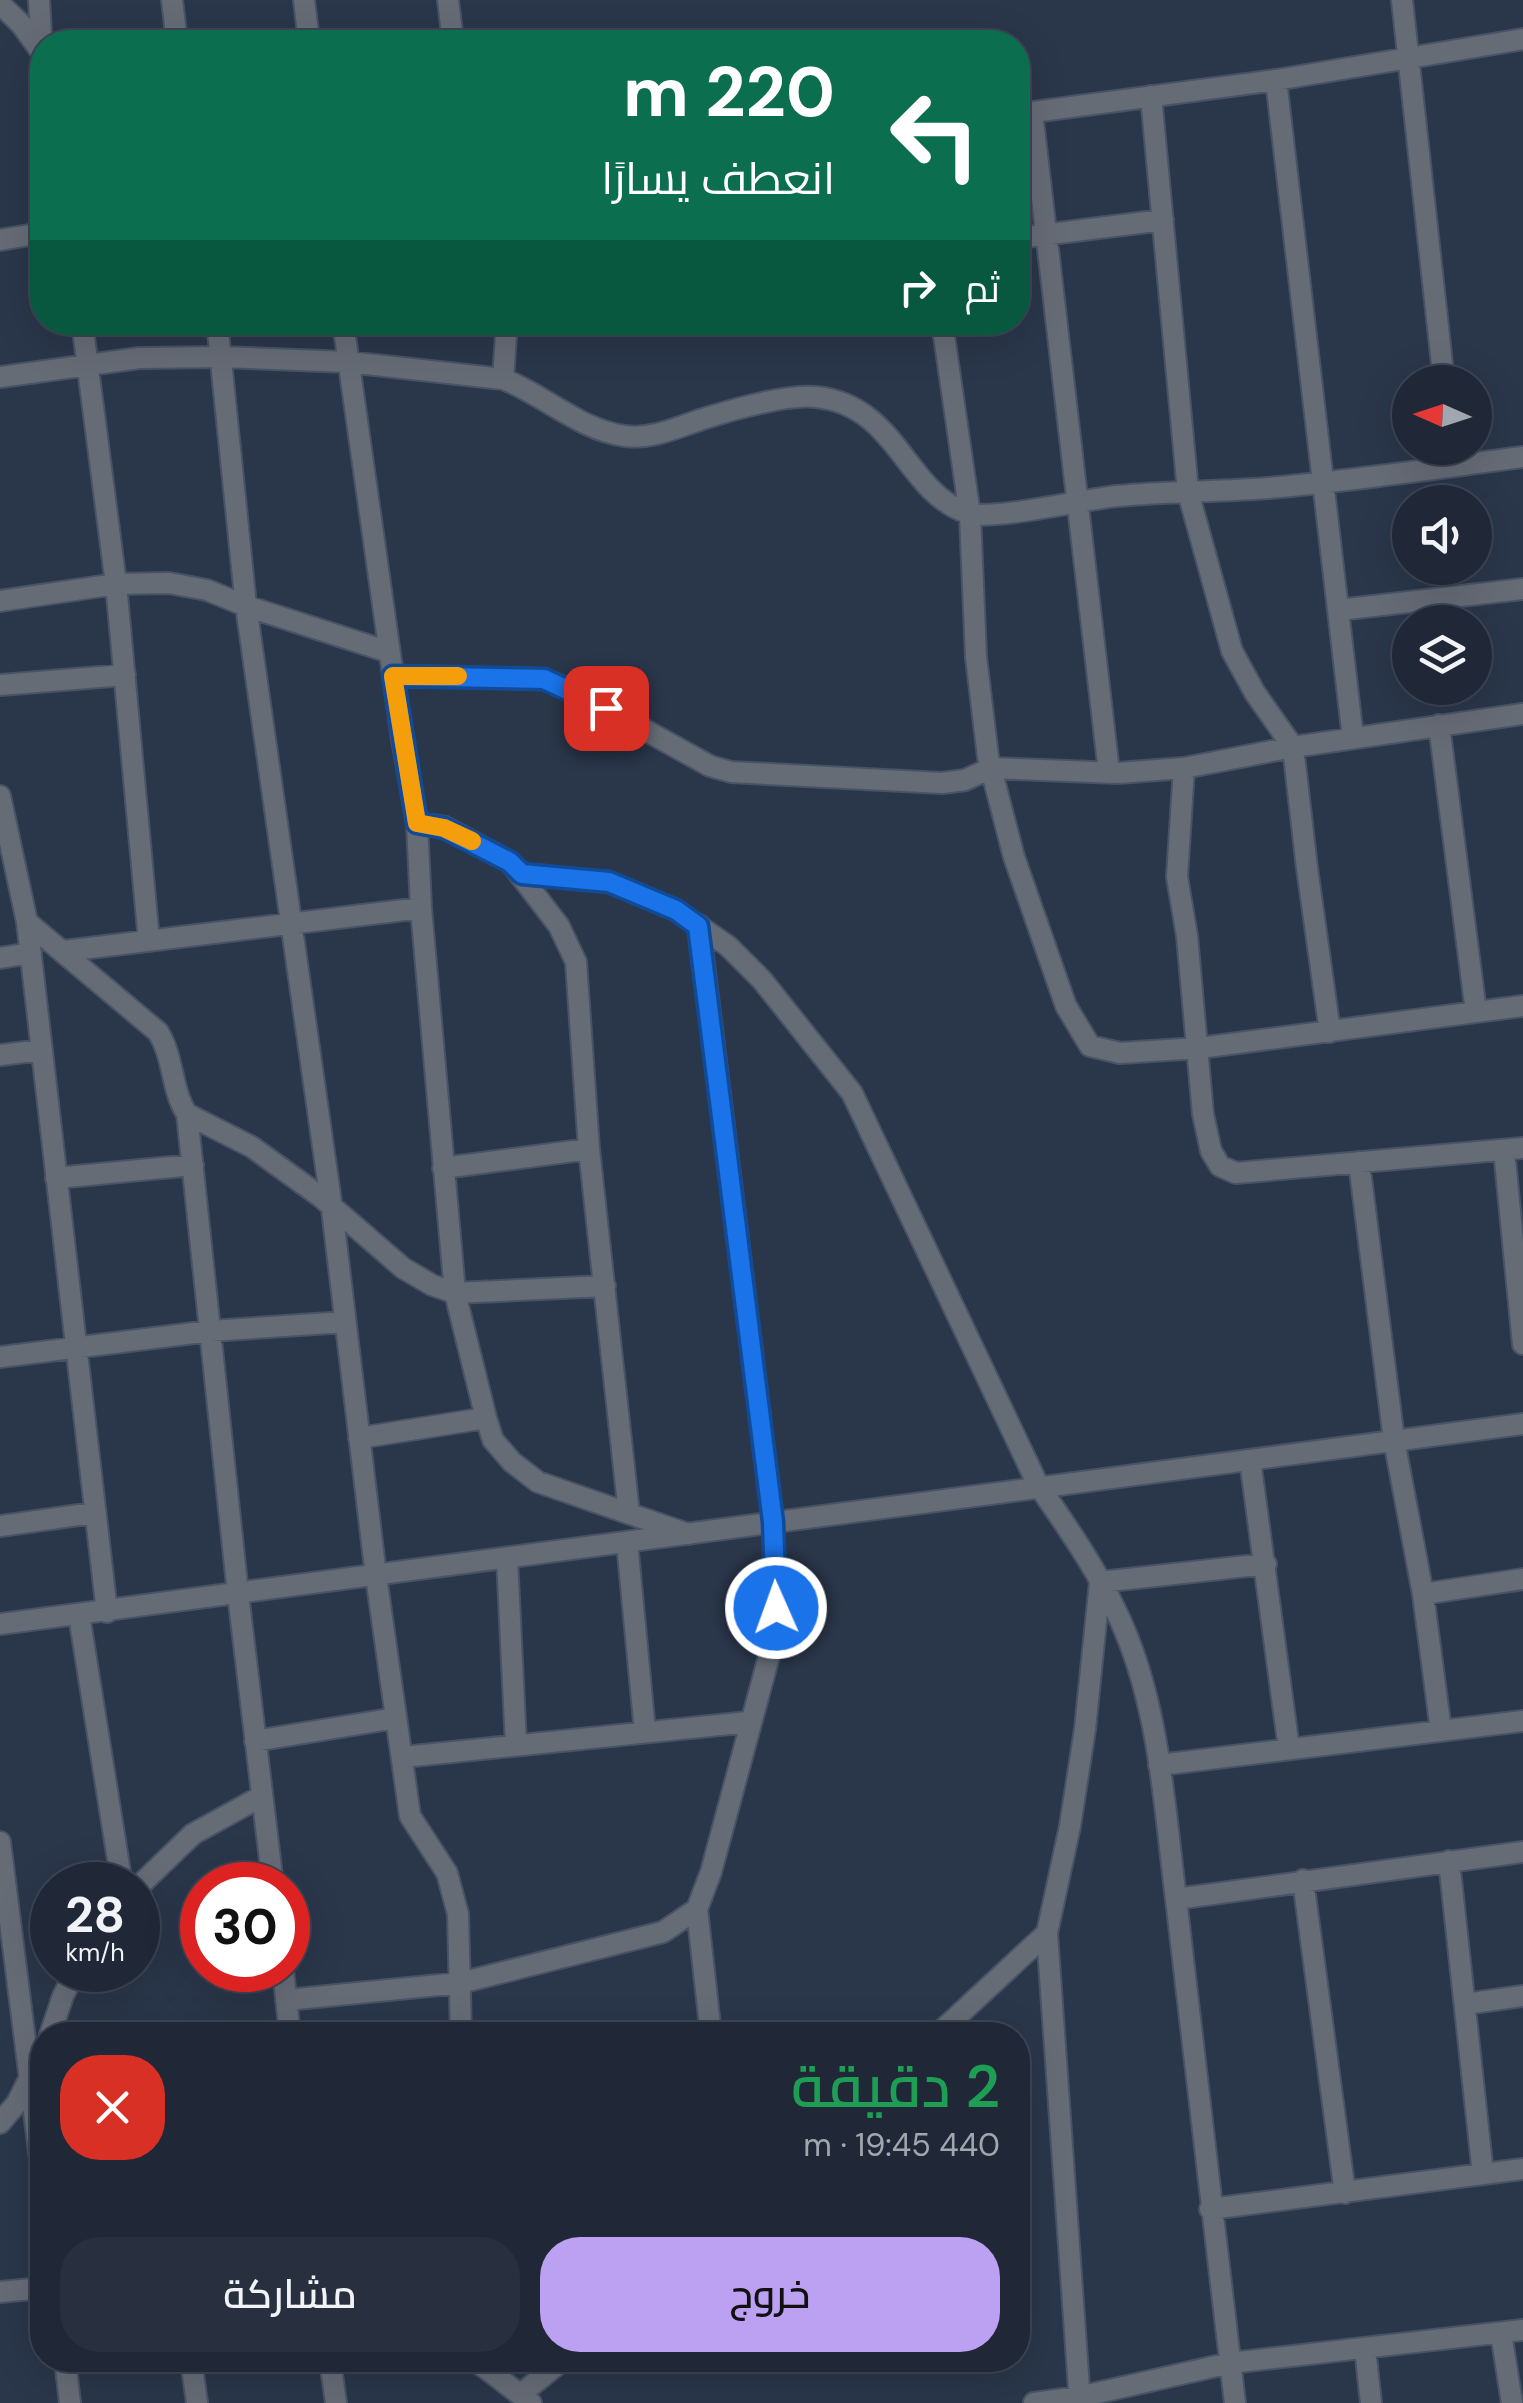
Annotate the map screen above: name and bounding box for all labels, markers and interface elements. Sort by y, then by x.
text: 220 m [623,47,835,138]
icon: left [870,70,1000,200]
text: انعطف يسارًا [601,149,835,208]
icon: right [890,260,945,315]
text: ثم [965,264,1000,314]
north arrow [1392,365,1492,465]
map controls [1392,365,1492,705]
button: sound [1392,485,1492,585]
button: layers [1392,605,1492,705]
pin [564,666,649,751]
icon: arrive [579,681,634,736]
position arrow [724,1556,828,1660]
speed limit sign: 30 [180,1862,310,1992]
text: 28 [65,1882,125,1948]
text: km/h [65,1936,125,1969]
text: 2 دقيقة [791,2047,1000,2126]
button: close [60,2055,165,2160]
text: 440 m · 19:45 [803,2124,1000,2166]
button: مشاركة [60,2237,520,2352]
button: خروج [540,2237,1000,2352]

